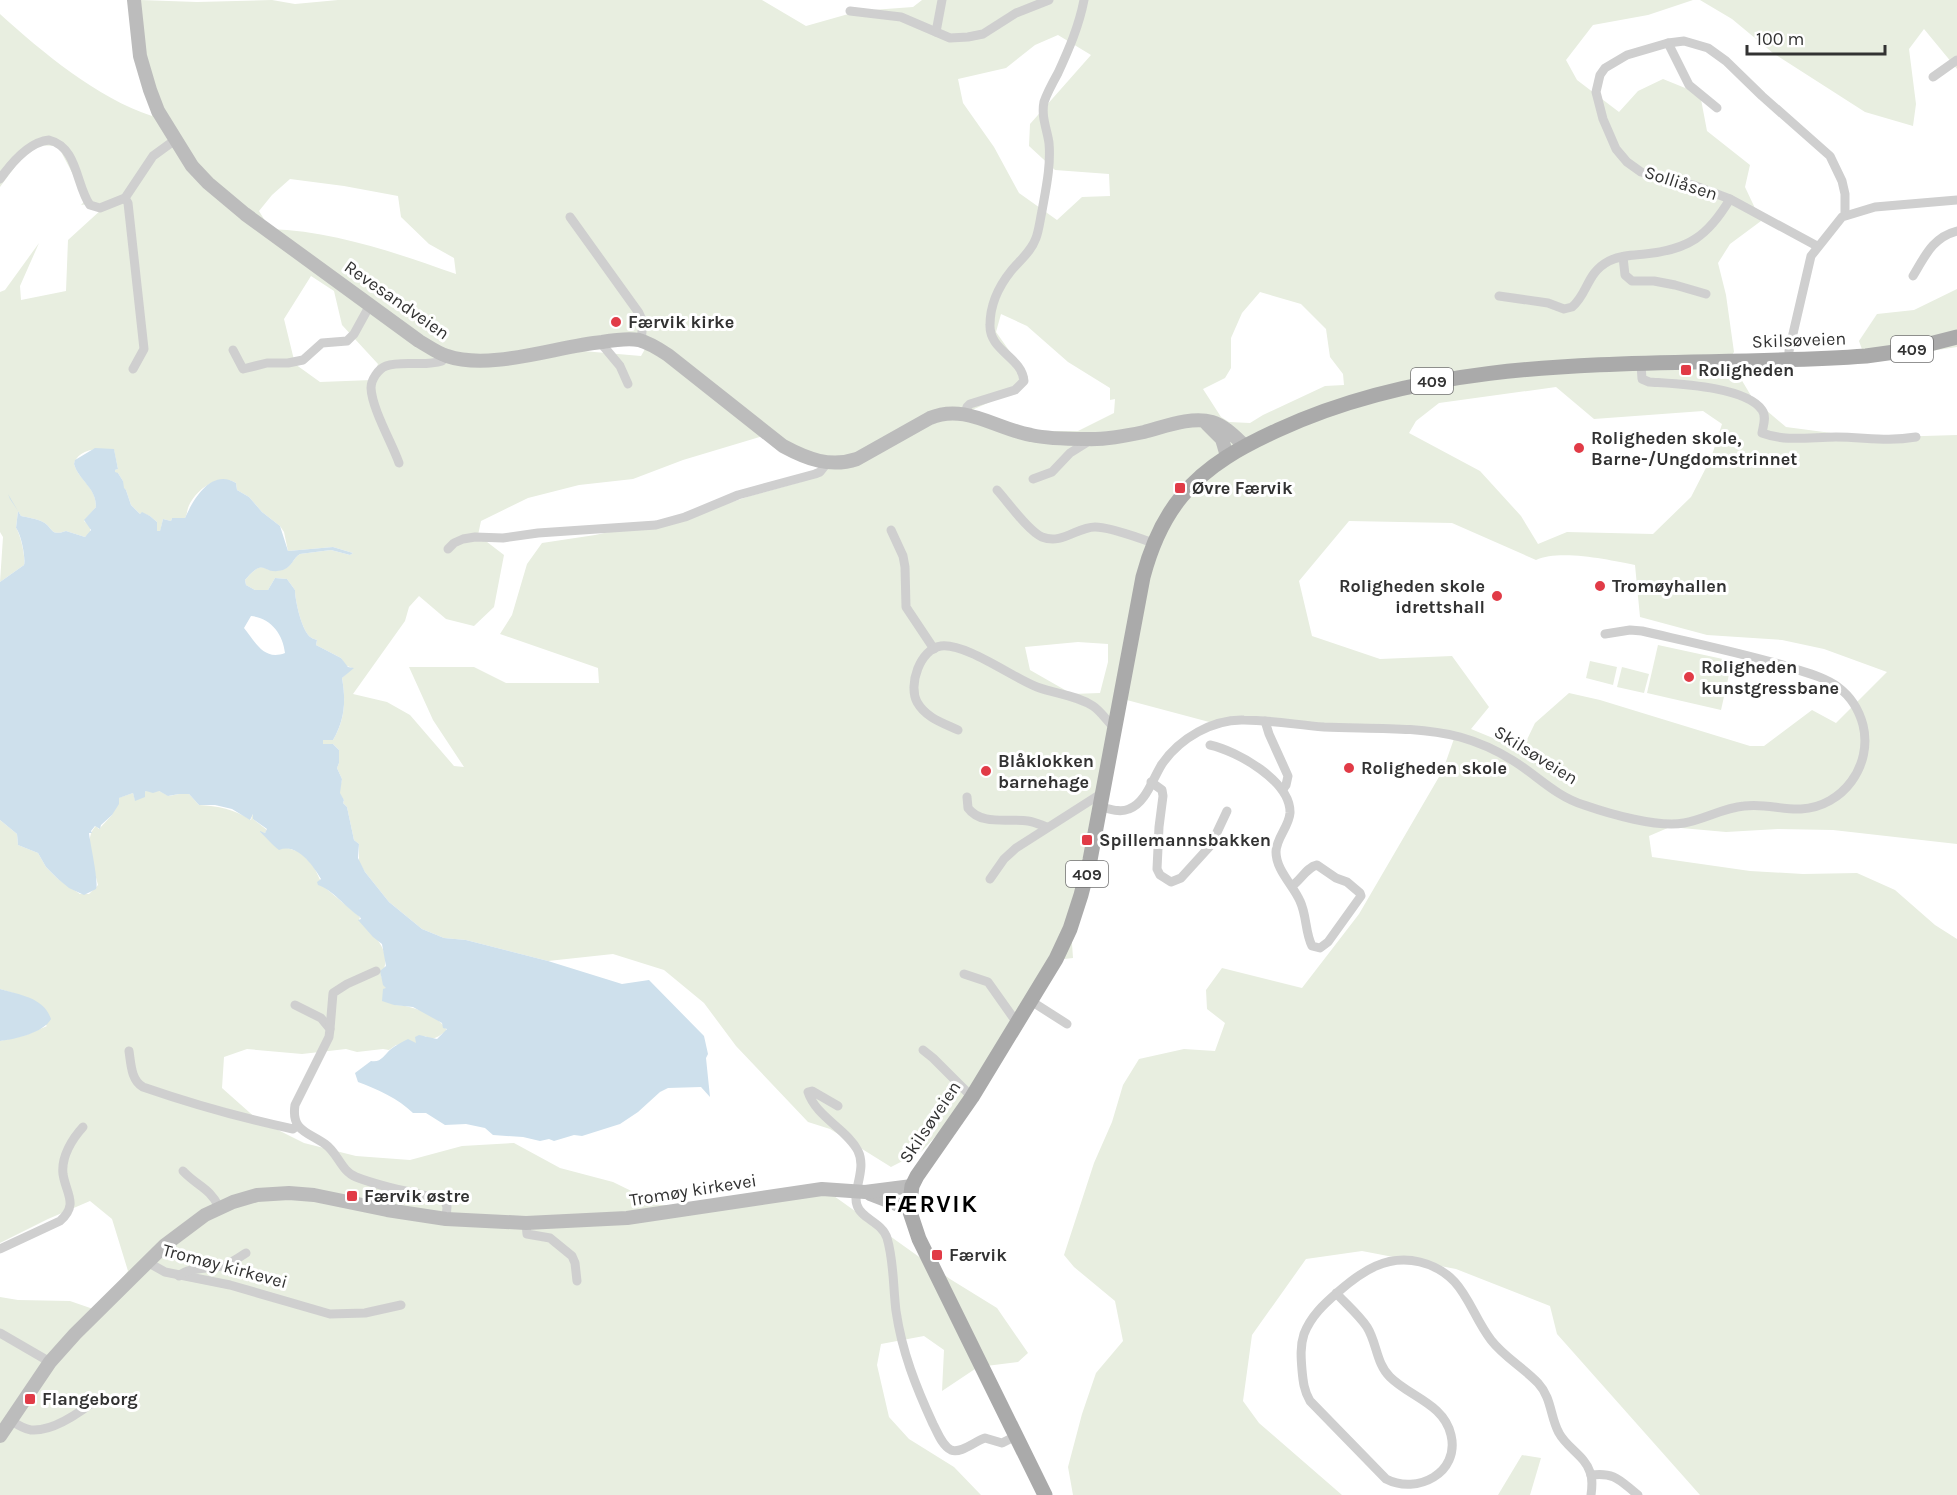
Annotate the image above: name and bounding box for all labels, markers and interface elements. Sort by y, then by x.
scale bar [1747,18,1885,56]
text: 100 m [1756,28,1804,50]
street label: Solliåsen [1642,161,1720,205]
street label: Revesandveien [340,256,454,344]
place label: Færvik kirke [628,311,734,333]
marker: Færvik kirke [609,315,623,329]
street label: Skilsøveien [1751,327,1847,353]
road number: 409 [1891,336,1933,362]
place label: Roligheden [1698,359,1794,381]
marker: Roligheden [1679,363,1693,377]
road number: 409 [1411,368,1453,394]
place label: Roligheden skole, Barne-/Ungdomstrinnet [1591,427,1797,470]
marker: Roligheden skole, Barne-/Ungdomstrinnet [1572,441,1586,455]
place label: Øvre Færvik [1192,477,1293,499]
marker: Øvre Færvik [1173,481,1187,495]
place label: Roligheden skole idrettshall [1339,575,1485,618]
place label: Tromøyhallen [1612,575,1727,597]
marker: Tromøyhallen [1593,579,1607,593]
marker: Roligheden skole idrettshall [1490,589,1504,603]
place label: Roligheden kunstgressbane [1701,656,1839,699]
marker: Roligheden kunstgressbane [1682,670,1696,684]
street label: Skilsøveien [1490,721,1582,789]
place label: Blåklokken barnehage [998,750,1094,793]
place label: Roligheden skole [1361,757,1507,779]
marker: Roligheden skole [1342,761,1356,775]
marker: Blåklokken barnehage [979,764,993,778]
place label: Spillemannsbakken [1099,829,1271,851]
marker: Spillemannsbakken [1080,833,1094,847]
road number: 409 [1066,861,1108,887]
street label: Skilsøveien [894,1077,966,1167]
street label: Tromøy kirkevei [628,1169,758,1211]
place label: Færvik østre [364,1185,470,1207]
marker: Færvik østre [345,1189,359,1203]
district label: FÆRVIK [884,1190,978,1218]
street label: Tromøy kirkevei [160,1239,290,1293]
place label: Færvik [949,1244,1007,1266]
marker: Færvik [930,1248,944,1262]
place label: Flangeborg [42,1388,138,1410]
marker: Flangeborg [23,1392,37,1406]

